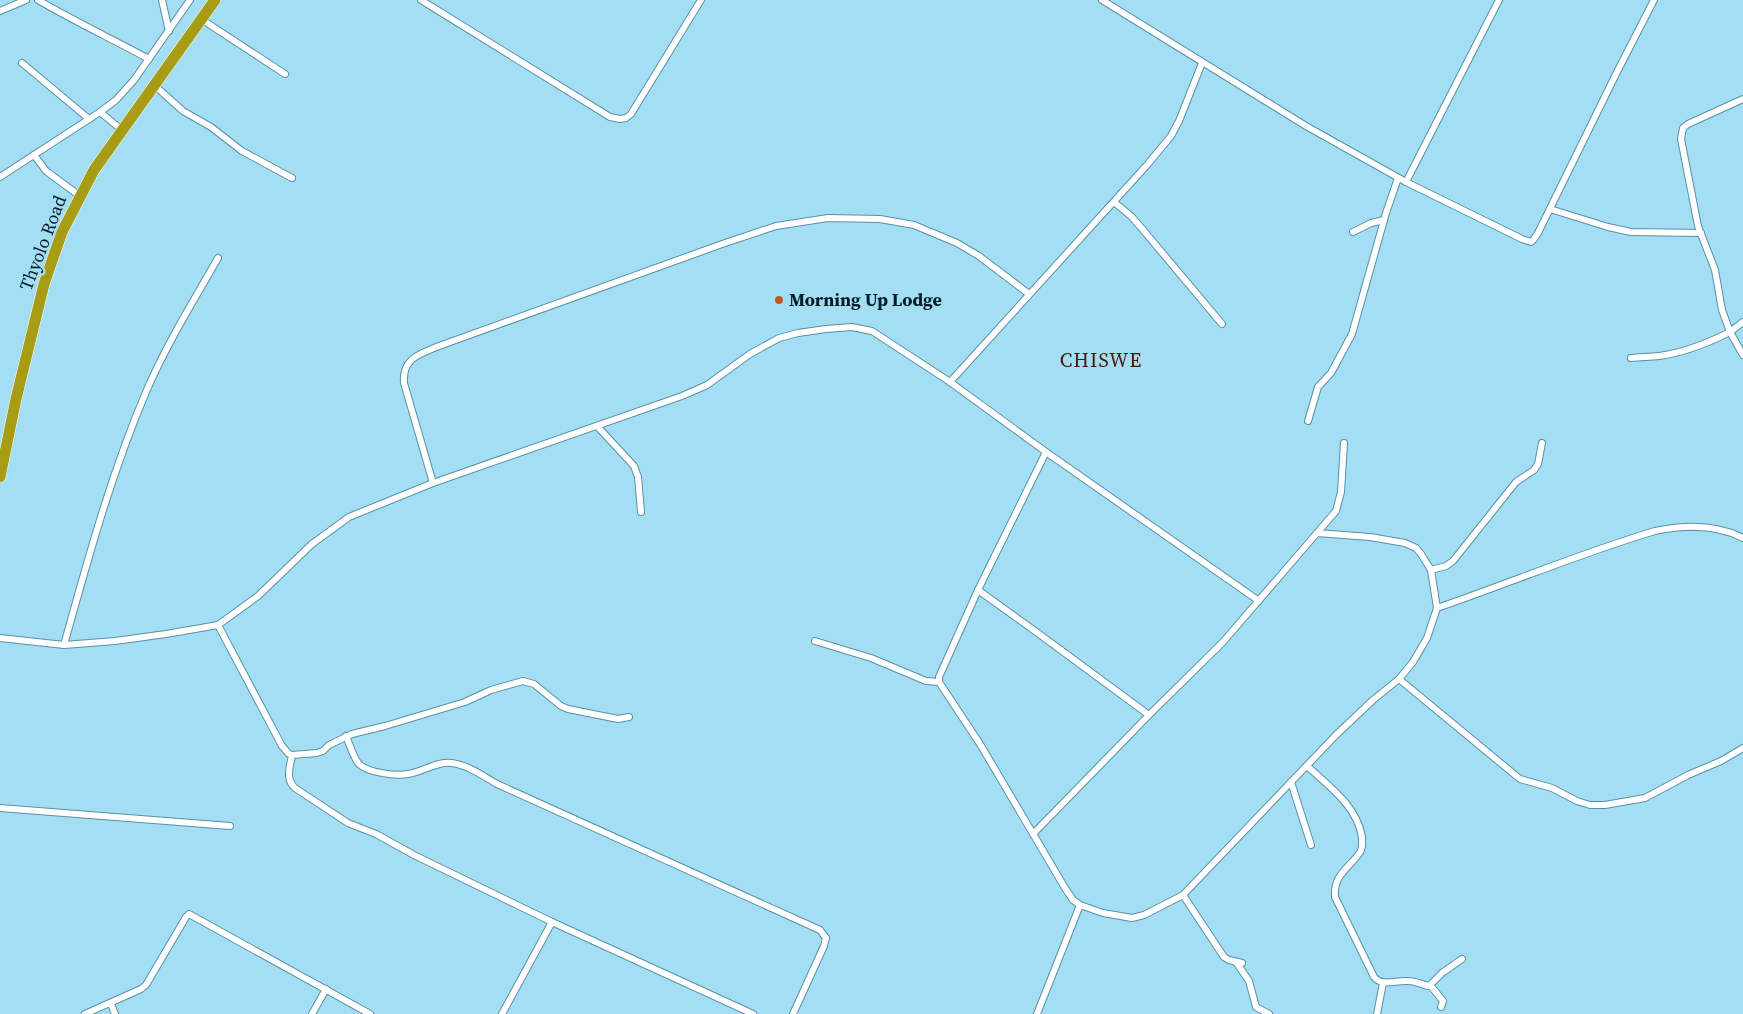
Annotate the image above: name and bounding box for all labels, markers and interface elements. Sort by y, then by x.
street label: Thyolo Road [13,192,72,294]
place label: Morning Up Lodge [789,287,942,312]
marker: Morning Up Lodge [773,294,785,306]
district label: CHISWE [1060,346,1142,374]

